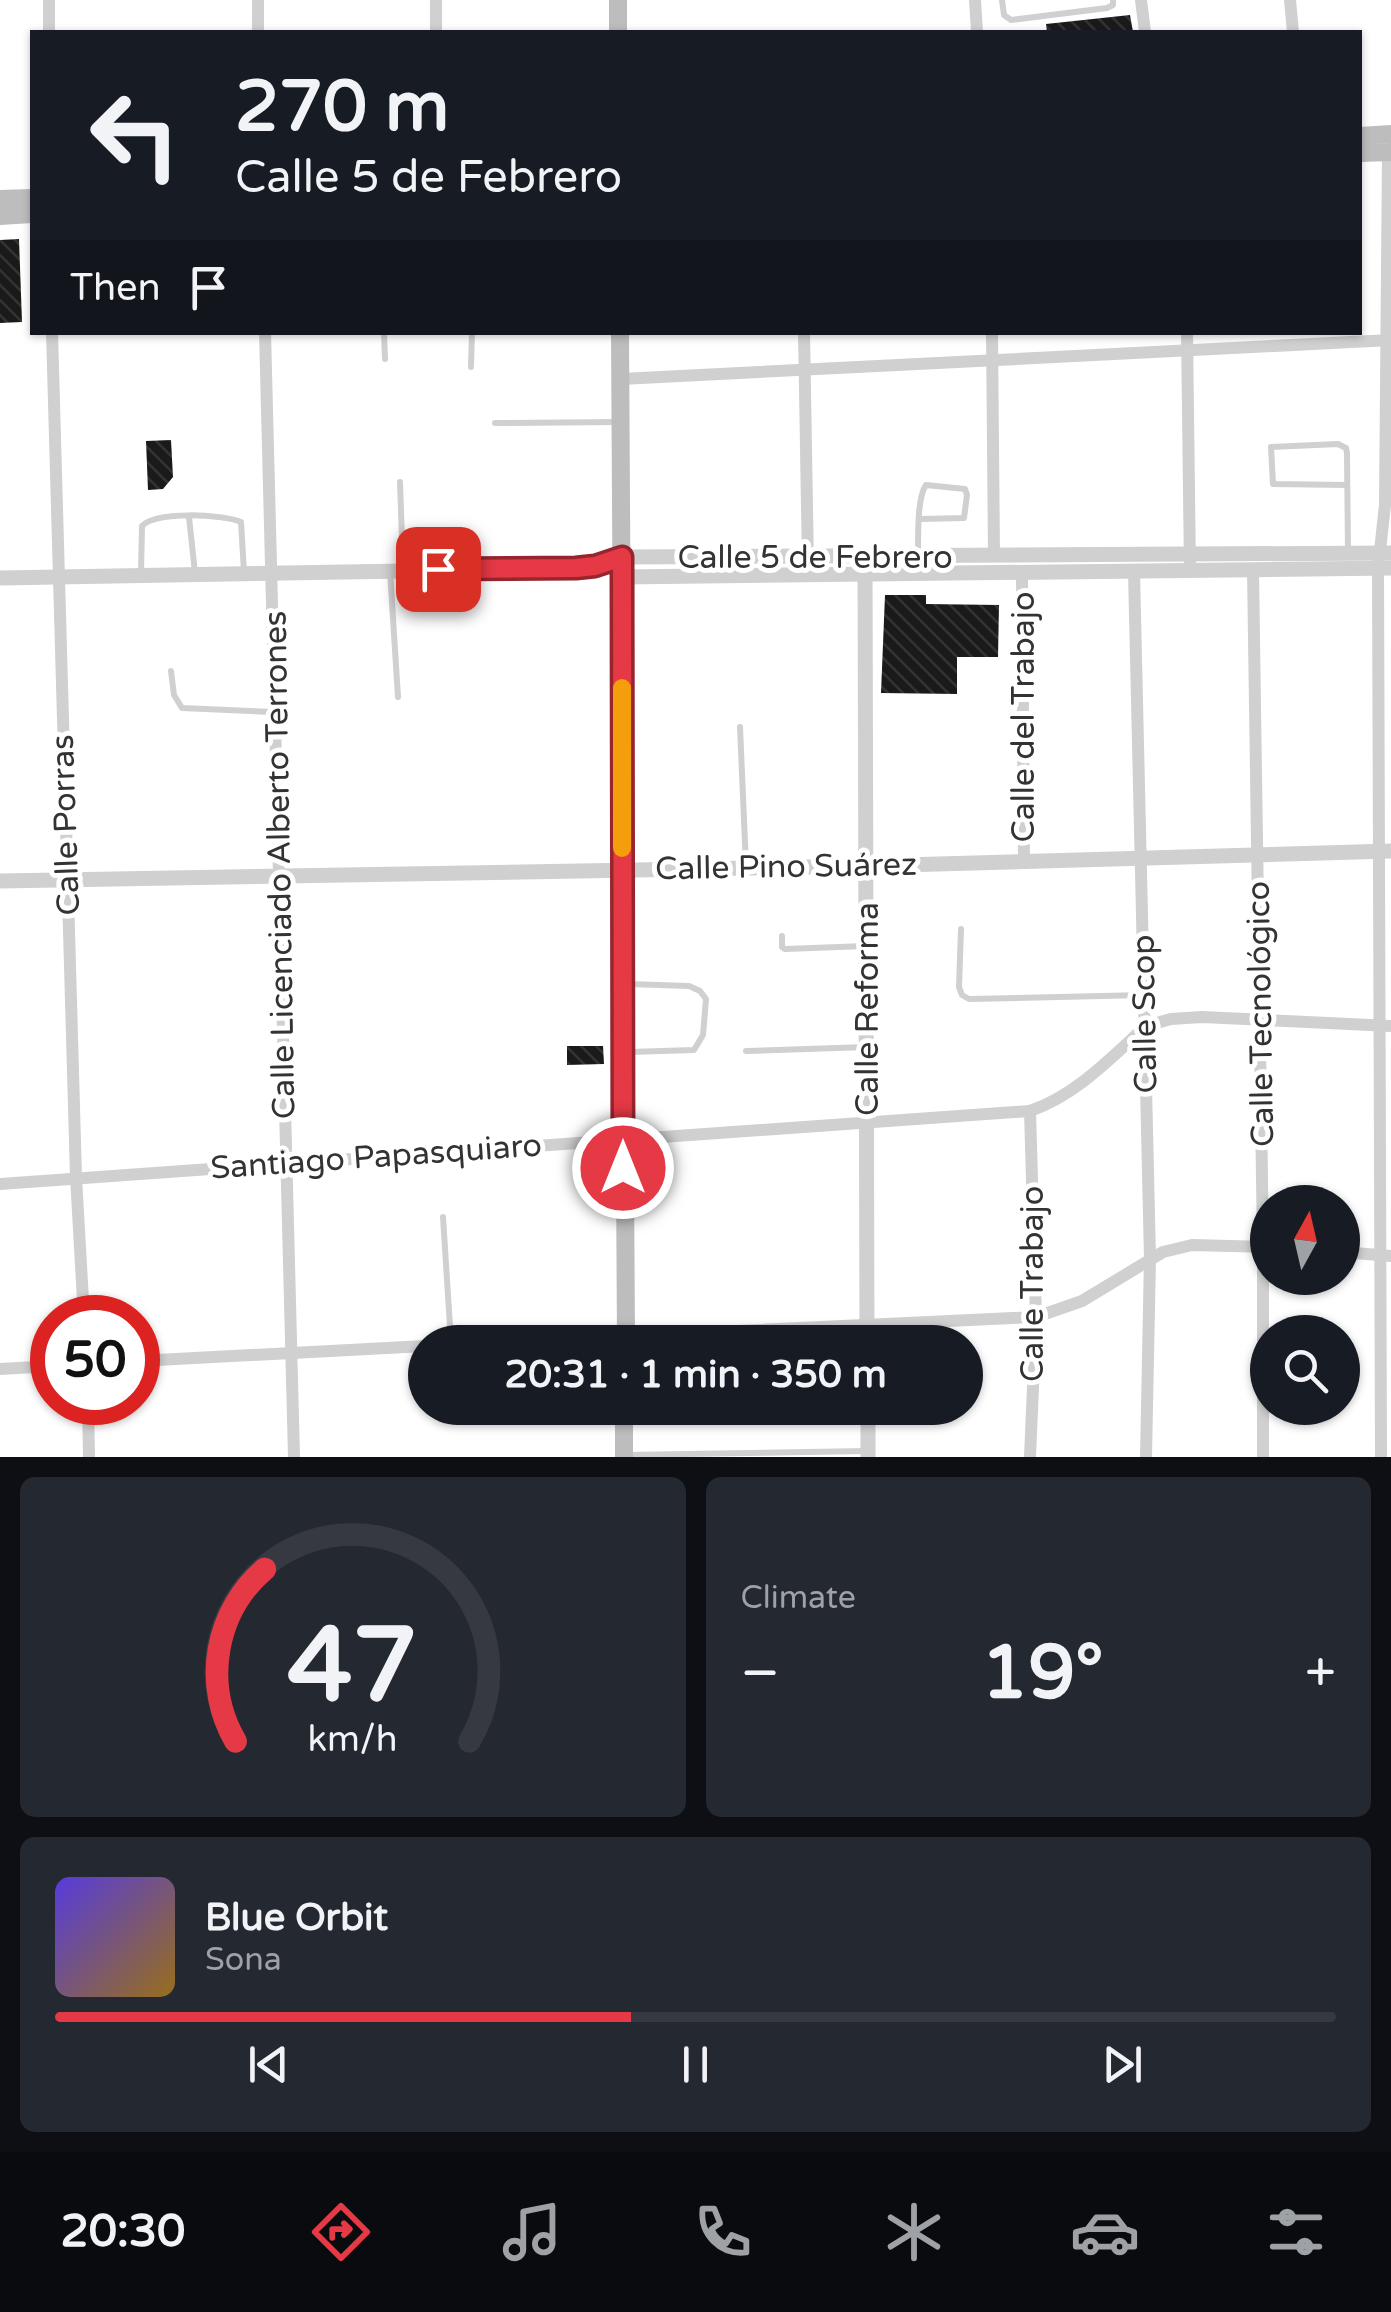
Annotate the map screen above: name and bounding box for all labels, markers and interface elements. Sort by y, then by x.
text: 270 m [235,66,449,150]
icon: left [70,70,200,200]
text: Calle 5 de Febrero [235,151,622,205]
icon: arrive [181,260,236,315]
text: Then [70,265,161,311]
pin [396,527,481,612]
street label: Calle 5 de Febrero [677,539,953,577]
icon: arrive [411,542,466,597]
street label: Calle del Trabajo [1005,592,1043,842]
street label: Calle Licenciado Alberto Terrones [257,610,303,1120]
street label: Calle Porras [44,734,88,916]
street label: Calle Pino Suárez [655,846,917,888]
street label: Calle Tecnológico [1240,881,1282,1147]
street label: Calle Reforma [849,902,887,1116]
street label: Calle Scop [1125,934,1165,1094]
position arrow [571,1116,675,1220]
street label: Santiago Papasquiaro [209,1126,543,1188]
north arrow [1250,1185,1360,1295]
map controls [1250,1185,1360,1425]
street label: Calle Trabajo [1014,1186,1052,1382]
speed limit sign: 50 [30,1295,160,1425]
button: search [1250,1315,1360,1425]
text: 20:31 · 1 min · 350 m [504,1352,887,1398]
text: Climate [741,1579,856,1617]
text: 47 [287,1604,418,1729]
text: 19° [981,1628,1104,1718]
text: − [741,1641,780,1707]
text: + [1305,1641,1336,1707]
text: km/h [308,1718,398,1761]
text: Blue Orbit [205,1895,388,1941]
text: Sona [205,1941,282,1979]
icon: previous [241,2037,296,2092]
icon: pause [668,2037,723,2092]
icon: next [1095,2037,1150,2092]
icon: directions [306,2197,376,2267]
icon: music [497,2197,567,2267]
icon: phone [688,2197,758,2267]
icon: climate [879,2197,949,2267]
icon: car [1070,2197,1140,2267]
icon: filters [1261,2197,1331,2267]
text: 20:30 [60,2205,185,2259]

